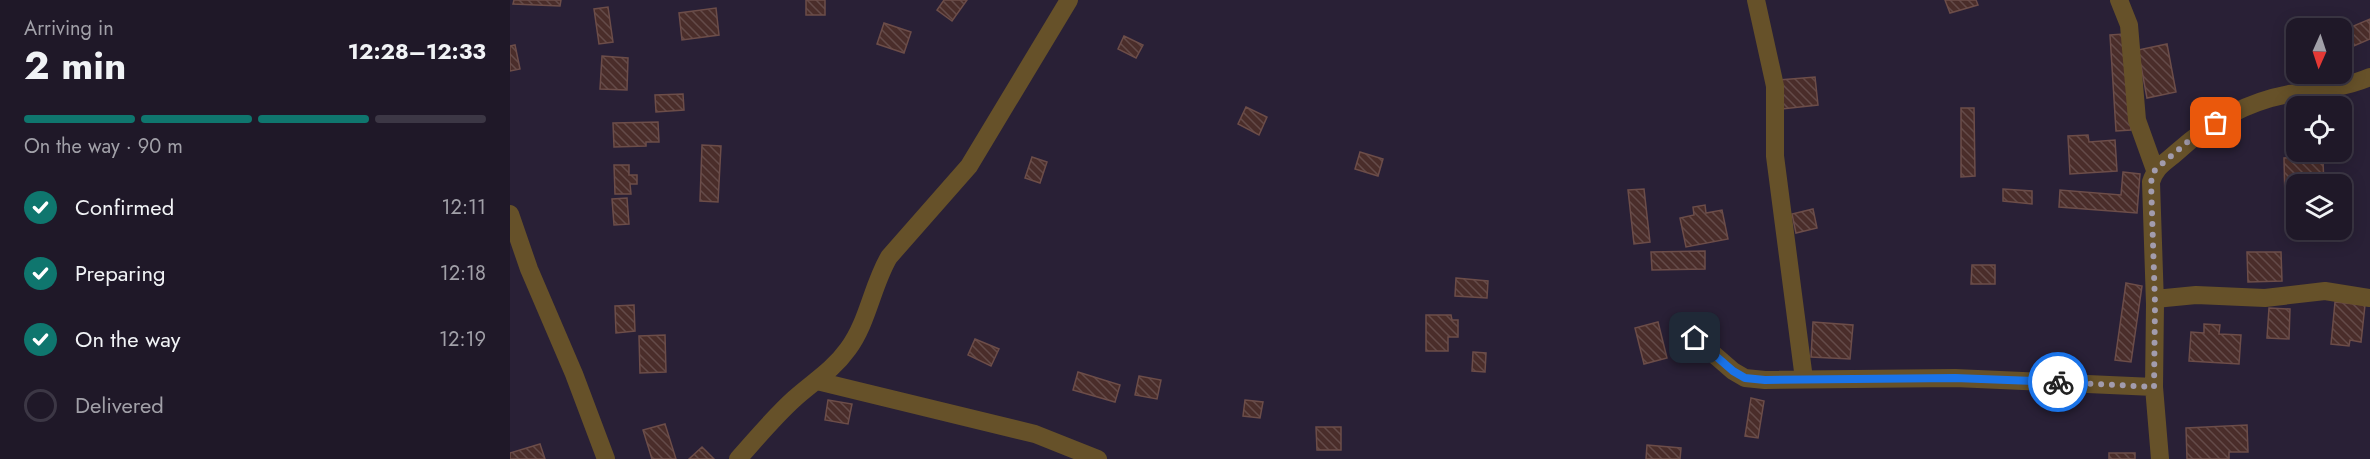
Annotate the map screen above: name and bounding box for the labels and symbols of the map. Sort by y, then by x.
north arrow [2286,18,2352,84]
pin [2190,97,2241,148]
pin [1669,312,1720,363]
courier [2028,352,2088,412]

